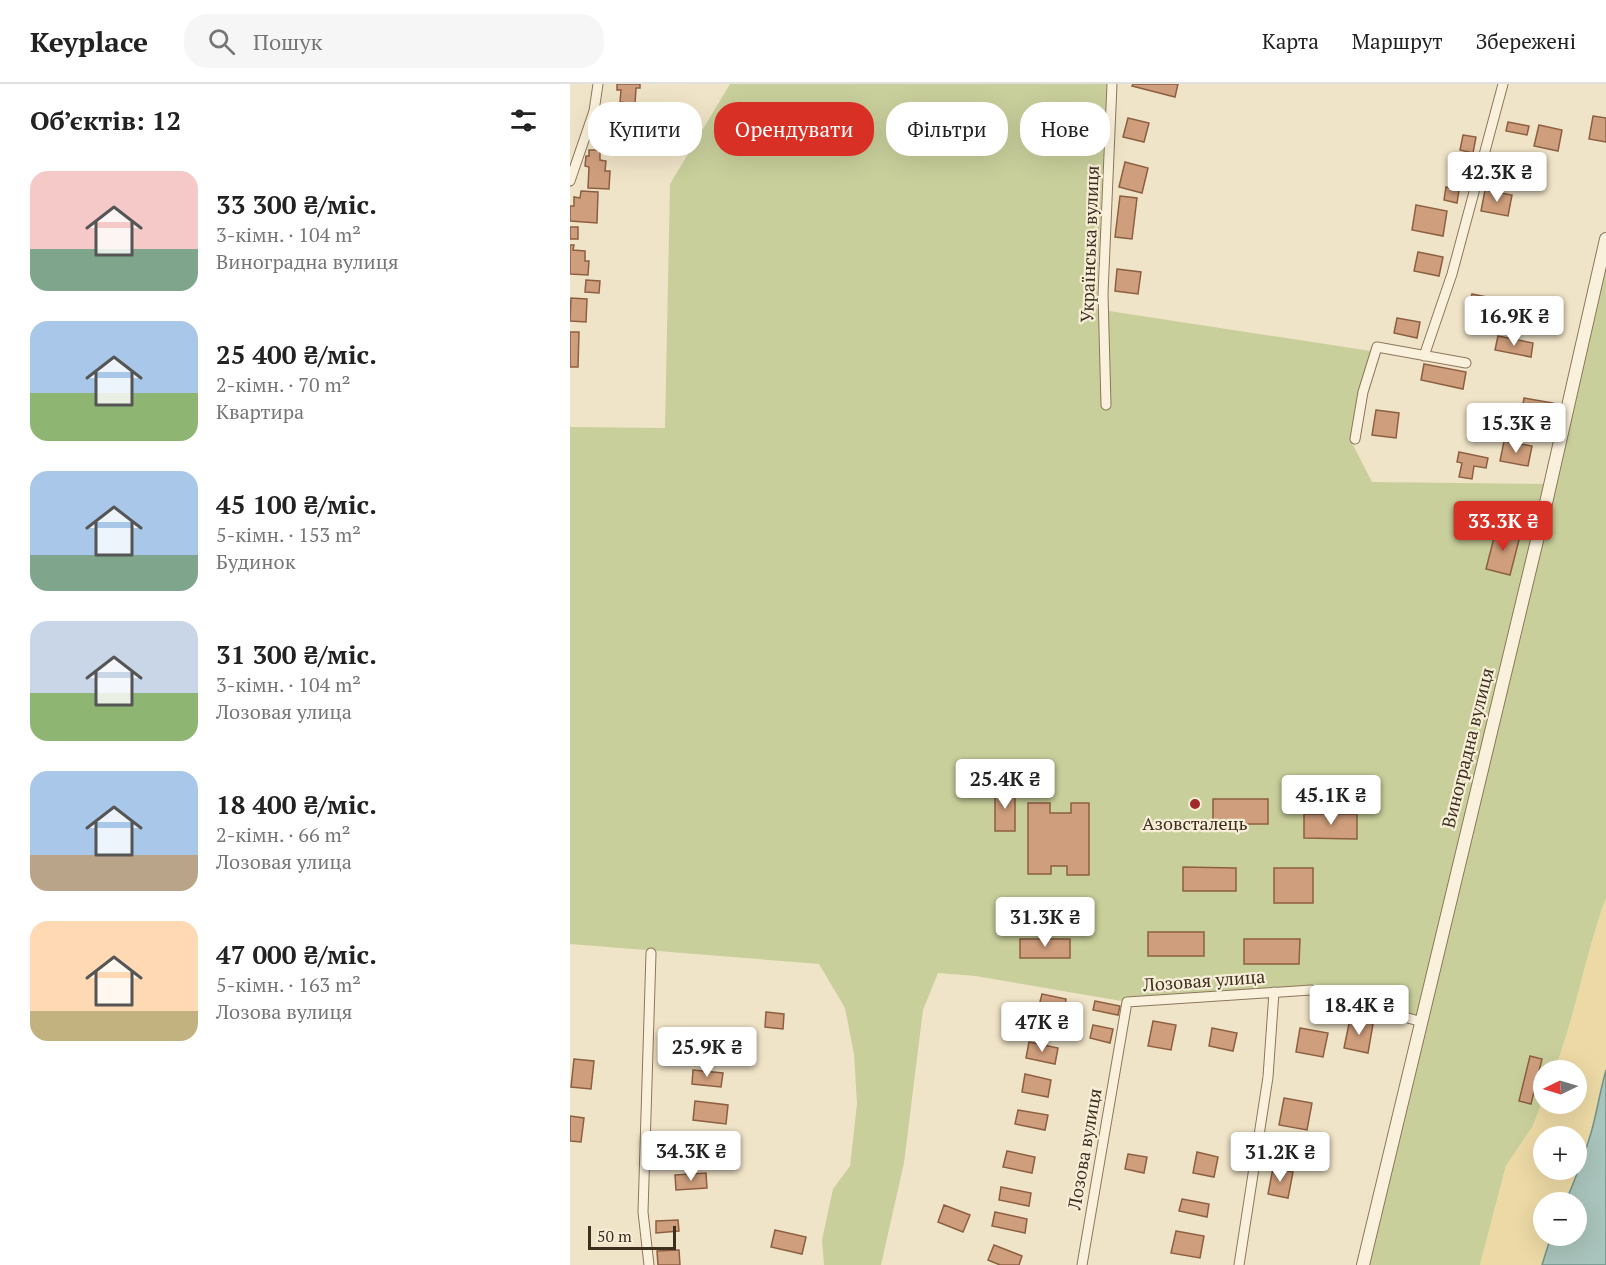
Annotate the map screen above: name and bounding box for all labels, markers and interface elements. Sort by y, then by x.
search box [184,14,604,68]
text: Keyplace [30,23,148,60]
icon: search [205,25,238,58]
text: Пошук [253,27,322,56]
text: Карта [1262,27,1319,55]
text: Маршрут [1352,27,1443,55]
text: Збережені [1476,27,1576,55]
chip: Купити [588,102,702,156]
chip: Орендувати [714,102,874,156]
chip: Фільтри [886,102,1008,156]
chip: Нове [1020,102,1110,156]
text: Об’єктів: 12 [30,103,181,137]
icon: filters [507,104,540,137]
pin: 42.3K ₴ [1442,152,1552,203]
text: 42.3K ₴ [1462,158,1532,185]
street label: Українська вулиця [1074,165,1104,323]
text: 33 300 ₴/міс. [216,187,377,221]
icon: home [78,195,150,267]
text: 3-кімн. · 104 m² [216,221,361,248]
text: Виноградна вулиця [216,248,399,275]
pin: 16.9K ₴ [1459,296,1569,347]
text: 16.9K ₴ [1479,302,1549,329]
text: 25 400 ₴/міс. [216,337,377,371]
icon: home [78,345,150,417]
text: 2-кімн. · 70 m² [216,371,350,398]
text: Квартира [216,398,304,425]
pin: 15.3K ₴ [1461,403,1571,454]
text: 15.3K ₴ [1481,409,1551,436]
text: 45 100 ₴/міс. [216,487,377,521]
icon: home [78,495,150,567]
pin: 33.3K ₴ [1448,501,1558,552]
text: 33.3K ₴ [1468,507,1538,534]
text: 5-кімн. · 153 m² [216,521,361,548]
text: Будинок [216,548,295,575]
text: 31 300 ₴/міс. [216,637,377,671]
icon: home [78,645,150,717]
street label: Виноградна вулиця [1435,665,1499,830]
text: 3-кімн. · 104 m² [216,671,361,698]
text: Лозовая улица [216,698,352,725]
pin: 25.4K ₴ [950,759,1060,810]
text: 25.4K ₴ [970,765,1040,792]
pin: 45.1K ₴ [1276,775,1386,826]
text: 45.1K ₴ [1296,781,1366,808]
text: 18 400 ₴/міс. [216,787,377,821]
icon: home [78,795,150,867]
marker: Азовсталець [1188,797,1202,811]
place label: Азовсталець [1142,811,1248,835]
text: 2-кімн. · 66 m² [216,821,350,848]
text: Лозовая улица [216,848,352,875]
pin: 31.3K ₴ [990,897,1100,948]
text: 31.3K ₴ [1010,903,1080,930]
text: 47 000 ₴/міс. [216,937,377,971]
icon: home [78,945,150,1017]
street label: Лозовая улица [1141,964,1266,996]
text: 5-кімн. · 163 m² [216,971,361,998]
pin: 18.4K ₴ [1304,985,1414,1036]
text: 18.4K ₴ [1324,991,1394,1018]
text: Лозова вулиця [216,998,352,1025]
pin: 47K ₴ [1000,1002,1084,1053]
text: 47K ₴ [1015,1008,1069,1035]
pin: 25.9K ₴ [652,1027,762,1078]
text: 25.9K ₴ [672,1033,742,1060]
north arrow [1533,1060,1587,1114]
map controls [1533,1060,1587,1246]
street label: Лозова вулиця [1061,1086,1106,1212]
button: + [1533,1126,1587,1180]
pin: 34.3K ₴ [636,1131,746,1182]
pin: 31.2K ₴ [1225,1132,1335,1183]
text: 34.3K ₴ [656,1137,726,1164]
text: 31.2K ₴ [1245,1138,1315,1165]
button: − [1533,1192,1587,1246]
scale bar [588,1223,676,1250]
text: 50 m [597,1225,632,1247]

